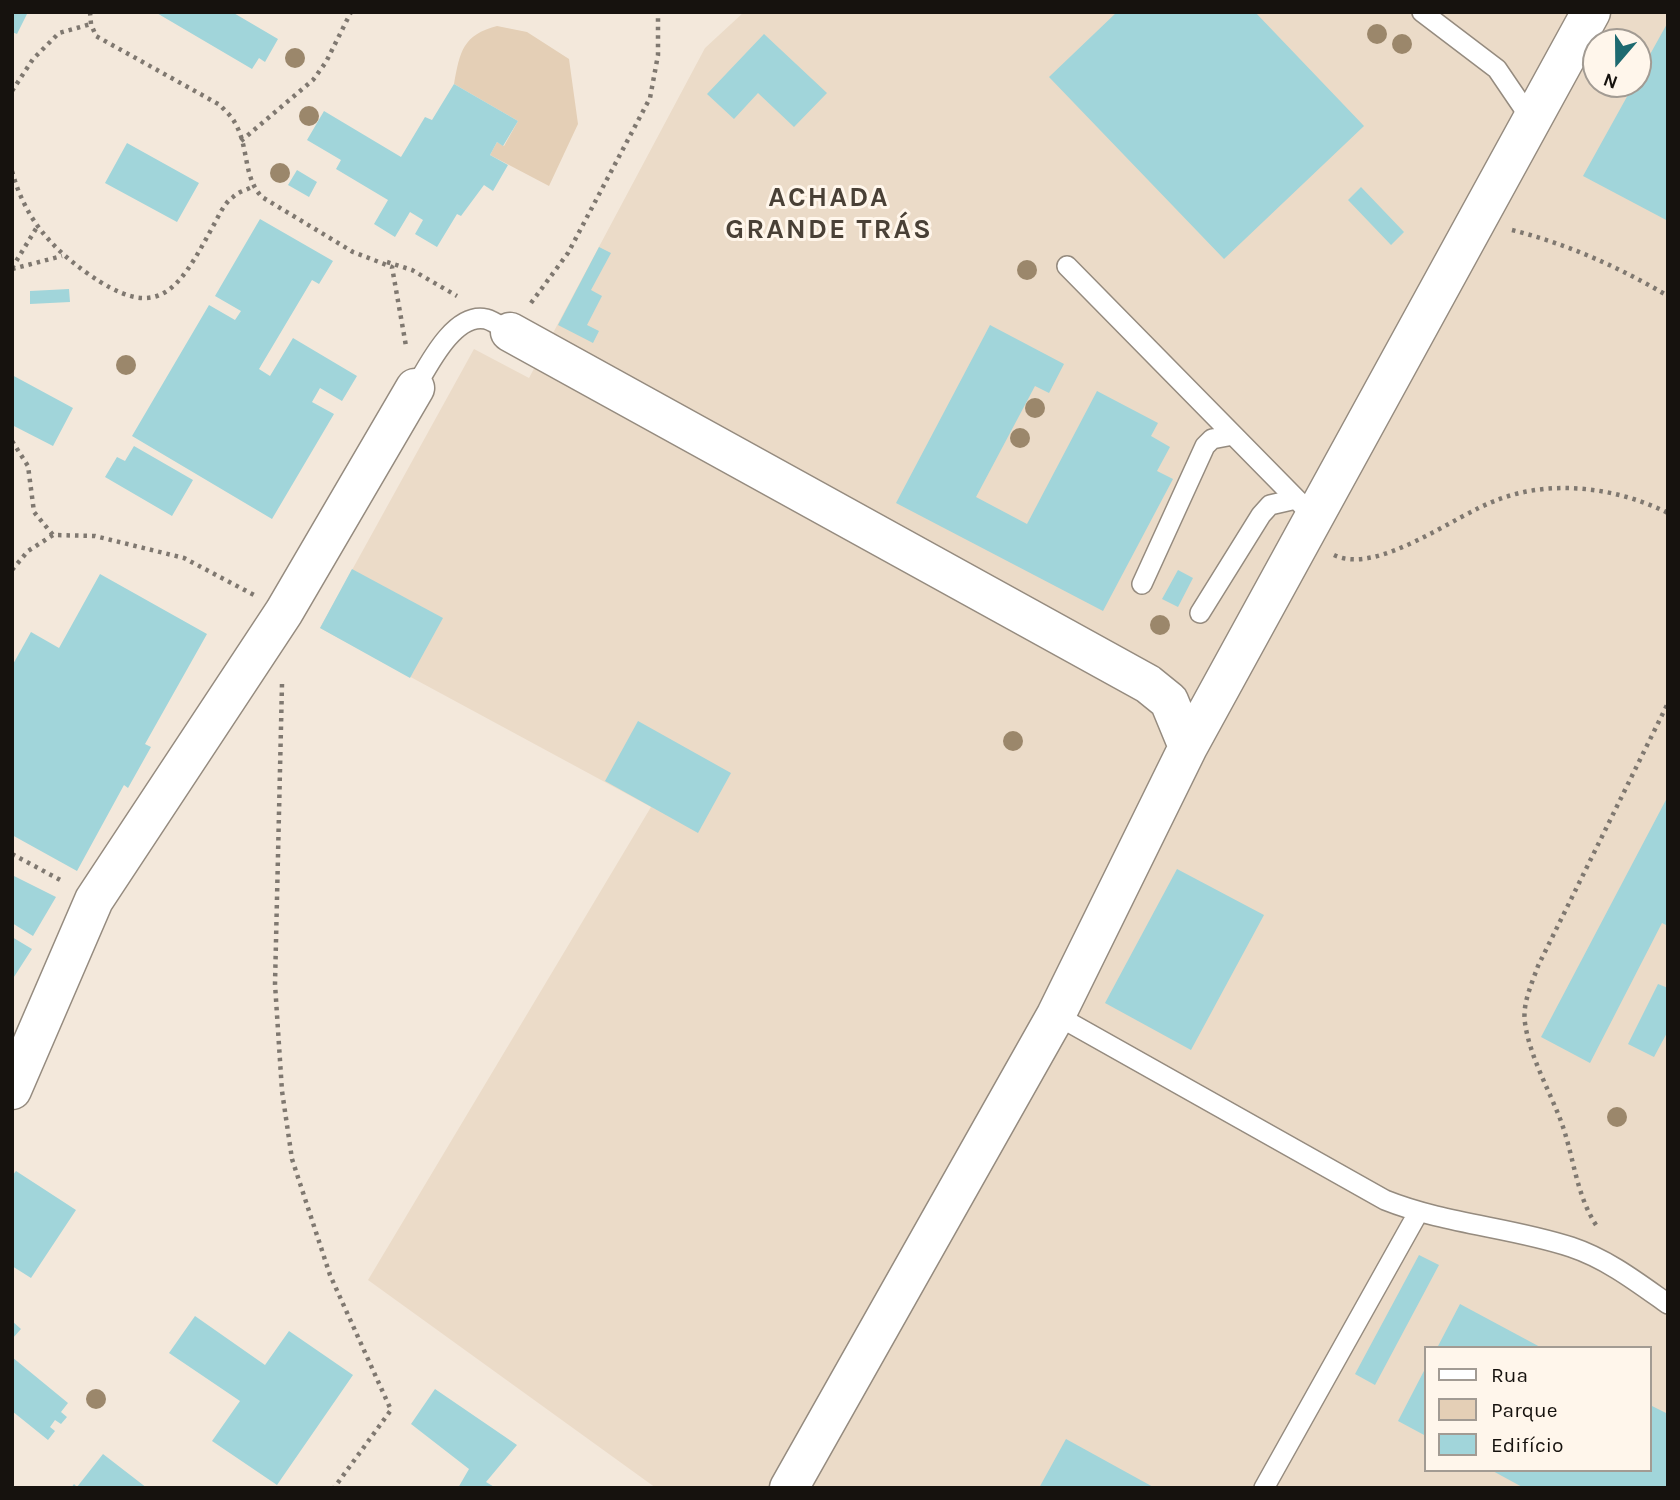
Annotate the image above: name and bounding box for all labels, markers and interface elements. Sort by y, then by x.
north arrow [1582,28,1652,98]
text: N [1600,68,1621,94]
district label: ACHADA GRANDE TRÁS [727,181,931,247]
legend [1424,1346,1652,1472]
text: Rua [1491,1363,1528,1387]
text: Parque [1491,1398,1558,1422]
text: Edifício [1491,1433,1564,1457]

